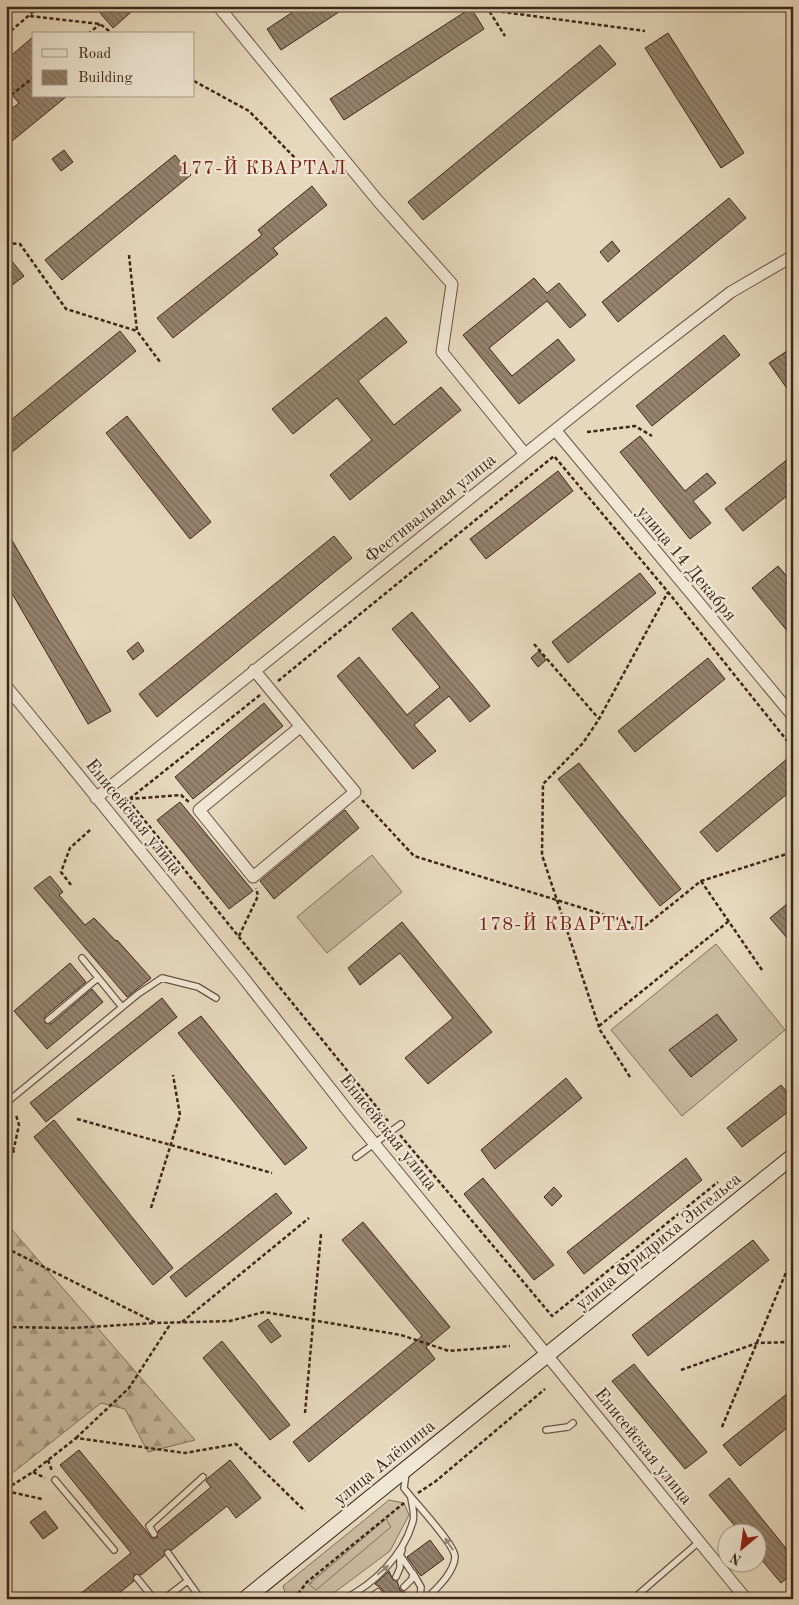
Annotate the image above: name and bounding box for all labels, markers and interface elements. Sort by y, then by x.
legend [32,32,195,98]
text: Road [78,47,112,62]
text: Building [78,71,133,86]
district label: 177-Й КВАРТАЛ [179,156,347,179]
street label: Фестивальная улица [362,451,500,567]
street label: улица 14 Декабря [633,503,739,625]
street label: Енисейская улица [82,756,187,879]
district label: 178-Й КВАРТАЛ [478,912,646,935]
street label: Енисейская улица [336,1071,441,1194]
street label: улица Фридриха Энгельса [572,1170,745,1314]
street label: Енисейская улица [591,1385,696,1508]
street label: улица Алёшина [331,1417,439,1509]
north arrow [716,1522,766,1572]
one-way arrow [444,1537,454,1551]
text: N [728,1550,744,1567]
one-way arrow [376,1565,389,1576]

